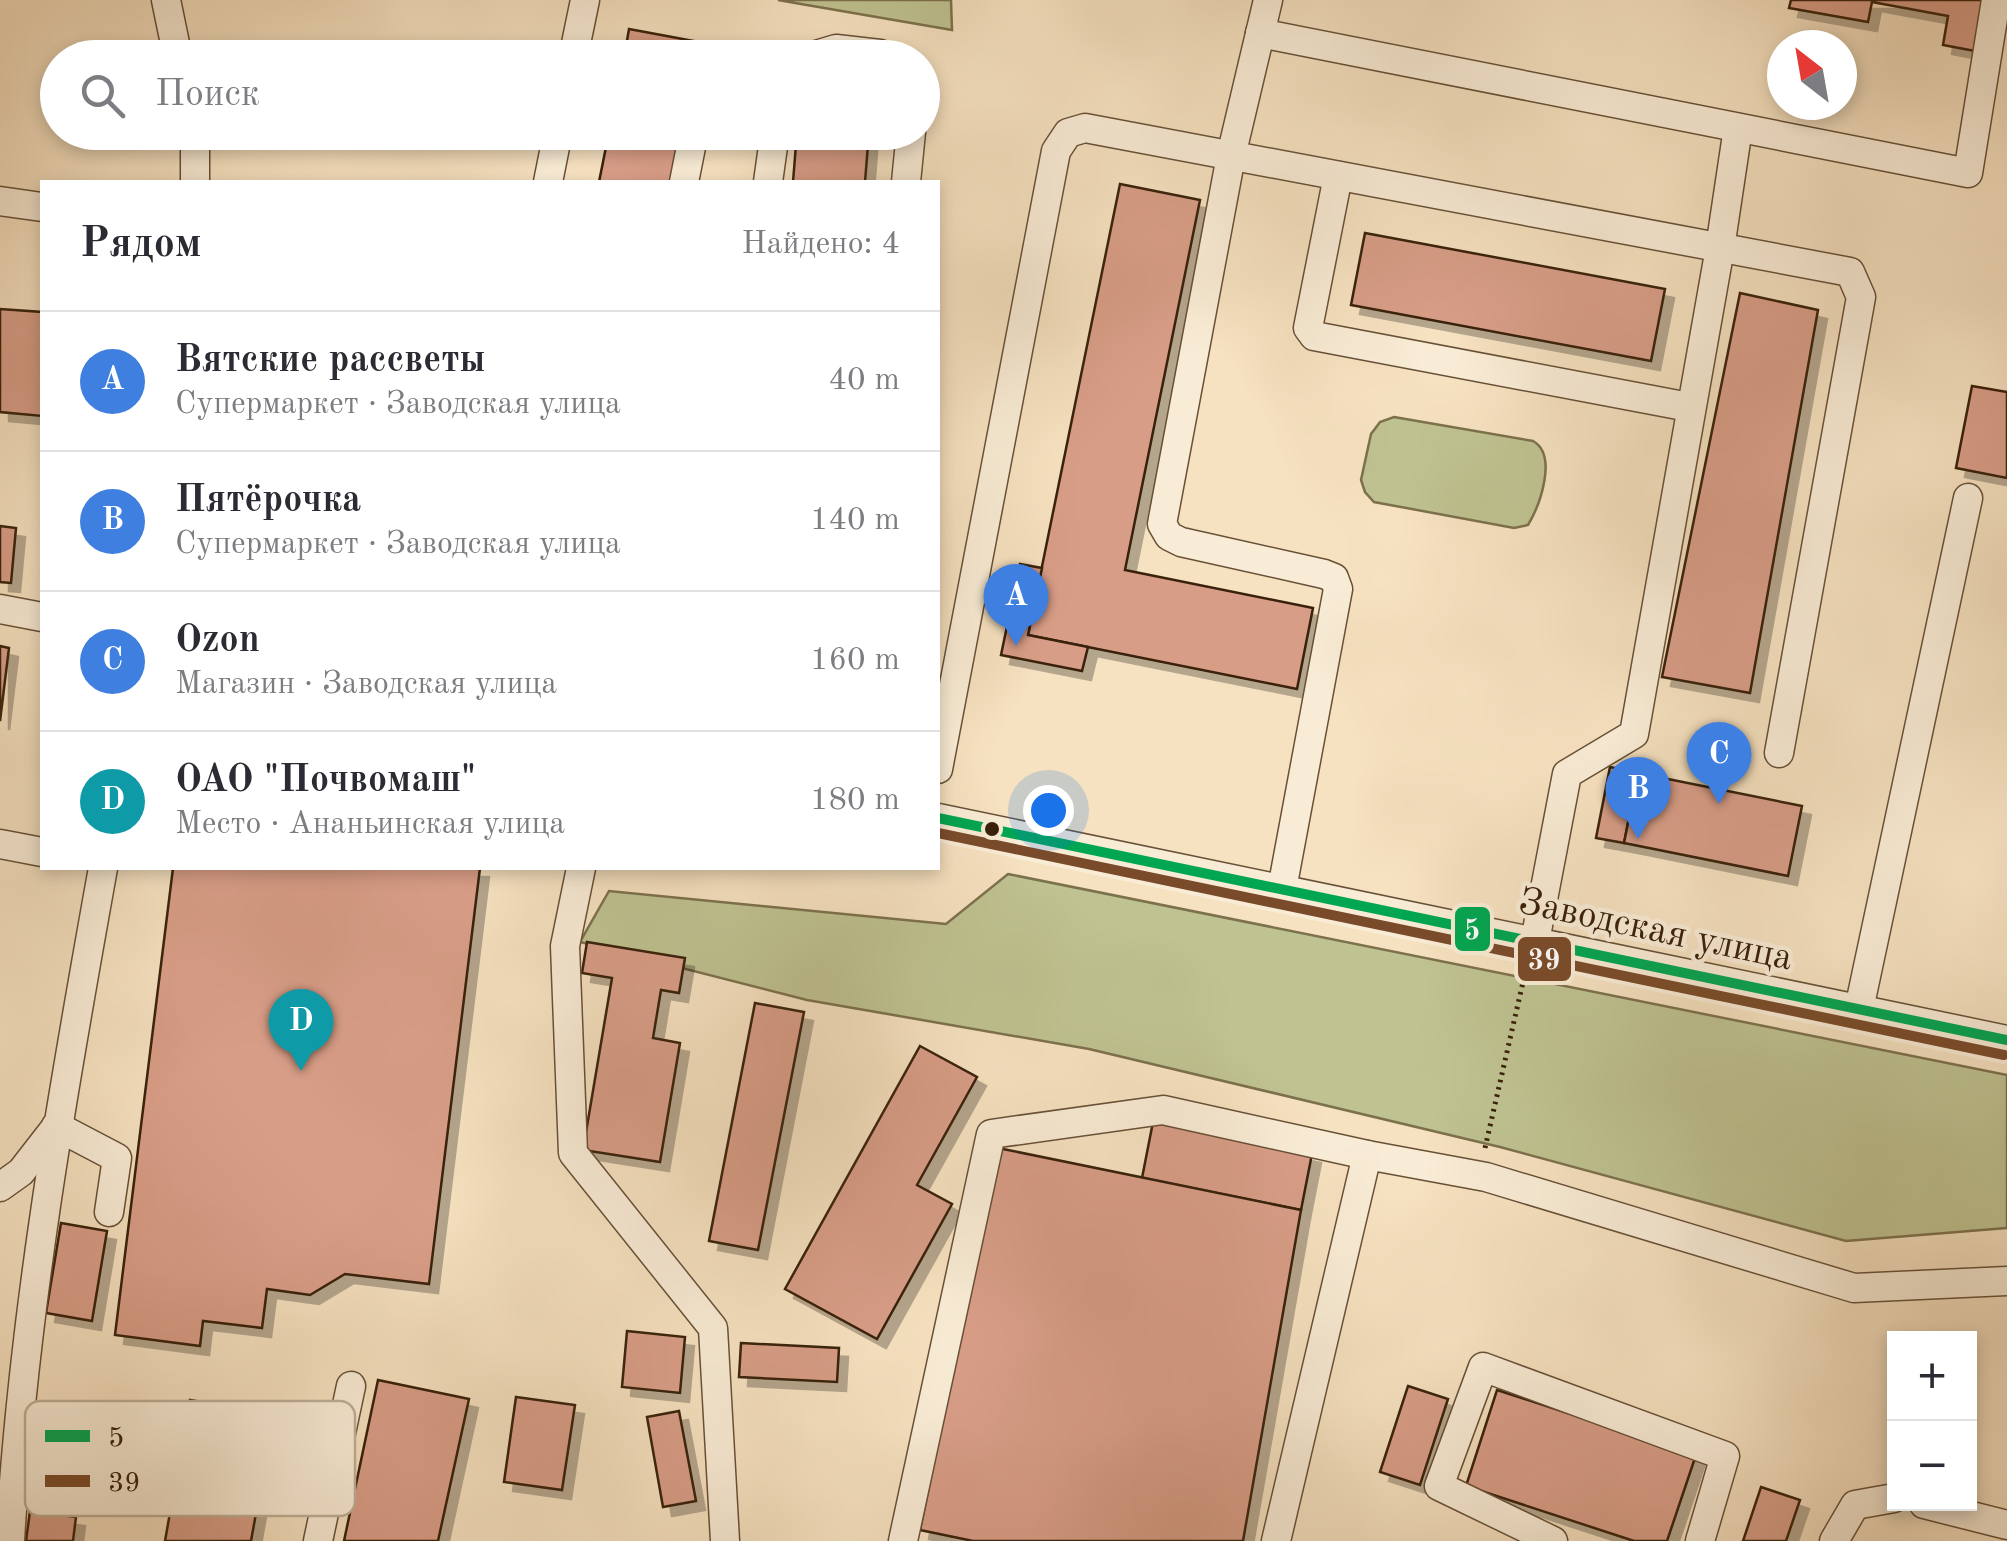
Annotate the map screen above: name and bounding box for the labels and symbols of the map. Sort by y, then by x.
north arrow [1767,30,1857,120]
pin: A [984,564,1048,646]
pin: C [1686,722,1752,804]
pin: B [1606,756,1670,839]
your location [1023,785,1074,836]
unlabelled marker [982,819,1002,839]
street label: Заводская улица [1515,883,1796,979]
line badge: 5 [1453,905,1492,953]
text: 5 [1464,918,1480,946]
line badge: 39 [1516,935,1573,983]
text: 39 [1528,948,1560,976]
pin: D [268,988,334,1071]
legend [25,1401,355,1516]
text: 5 [108,1425,124,1453]
text: 39 [108,1470,140,1498]

